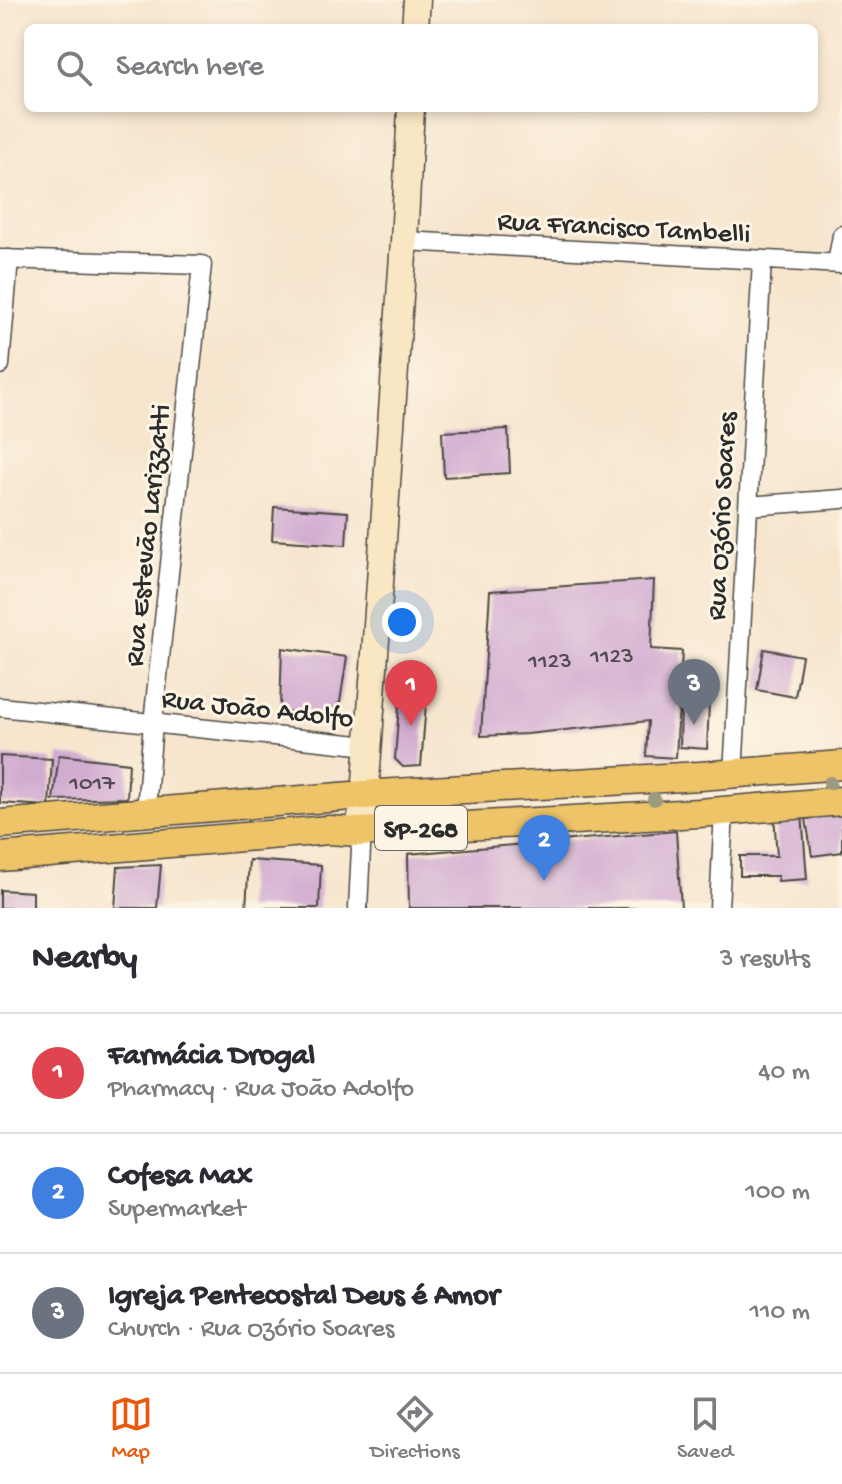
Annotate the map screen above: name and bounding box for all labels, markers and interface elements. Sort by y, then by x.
search box [24,24,818,112]
icon: search [52,46,96,90]
text: Search here [116,51,264,86]
street label: Rua Francisco Tambelli [496,206,751,253]
street label: Rua Estevão Larizzatti [119,403,180,668]
street label: Rua Ozório Soares [702,411,745,621]
your location [382,602,422,642]
house number: 1123 [589,643,634,672]
house number: 1123 [527,648,572,677]
pin: 3 [668,659,720,725]
pin: 1 [385,660,437,726]
street label: Rua João Adolfo [160,684,355,737]
house number: 1017 [68,770,115,799]
road number: SP-268 [375,806,467,850]
pin: 2 [518,815,570,881]
text: Nearby [32,940,137,980]
text: 3 results [720,945,810,976]
text: Farmácia Drogal [108,1040,315,1075]
text: 1 [53,1058,63,1089]
text: 40 m [758,1058,810,1089]
text: Pharmacy · Rua João Adolfo [108,1075,414,1106]
text: Cofesa Max [108,1160,253,1195]
text: 2 [52,1178,64,1209]
text: 100 m [745,1178,810,1209]
text: Supermarket [108,1195,245,1226]
text: Igreja Pentecostal Deus é Amor [108,1280,499,1315]
text: 3 [51,1298,65,1329]
text: 110 m [750,1298,810,1329]
text: Church · Rua Ozório Soares [108,1315,394,1346]
tab: Map [109,1392,153,1466]
tab: Directions [370,1392,460,1466]
tab: Saved [677,1392,733,1466]

